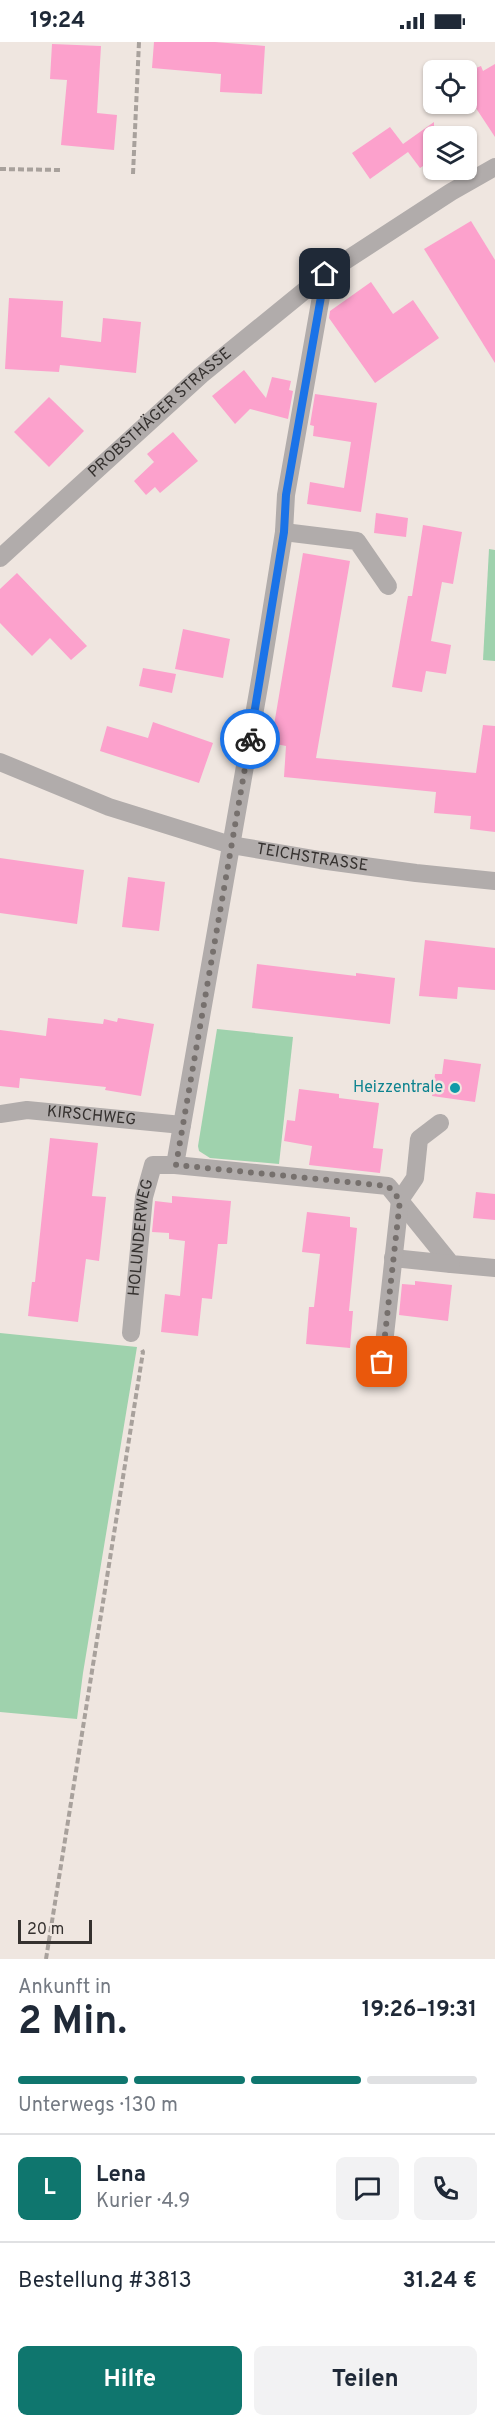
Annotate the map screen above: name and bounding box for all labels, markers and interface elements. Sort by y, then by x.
text: 19:24 [30,8,85,35]
map controls [423,60,477,180]
button: locate [423,60,477,114]
button: layers [423,126,477,180]
pin [299,248,350,299]
icon: home [308,257,341,290]
street label: PROBSTHÄGER STRASSE [84,344,236,482]
courier [220,709,280,769]
icon: bike [234,723,267,756]
street label: TEICHSTRASSE [255,839,369,876]
place label: Heizzentrale [353,1078,443,1098]
marker: Heizzentrale [448,1081,462,1095]
street label: KIRSCHWEG [46,1102,137,1131]
street label: HOLUNDERWEG [125,1177,159,1297]
pin [356,1336,407,1387]
icon: bag [365,1345,398,1378]
scale bar [18,1917,92,1944]
text: 20 m [27,1920,64,1940]
text: Ankunft in [18,1975,111,2001]
text: 19:26–19:31 [362,1997,477,2024]
text: 2 Min. [18,1999,127,2048]
text: Unterwegs · 130 m [18,2093,178,2119]
button: chat [336,2157,399,2220]
button: phone [414,2157,477,2220]
text: Lena [96,2162,146,2189]
text: L [43,2175,56,2202]
text: Kurier · 4.9 [96,2189,190,2215]
text: Bestellung #3813 [18,2268,192,2295]
text: 31.24 € [403,2268,477,2295]
button: Hilfe [18,2346,242,2415]
button: Teilen [254,2346,477,2415]

